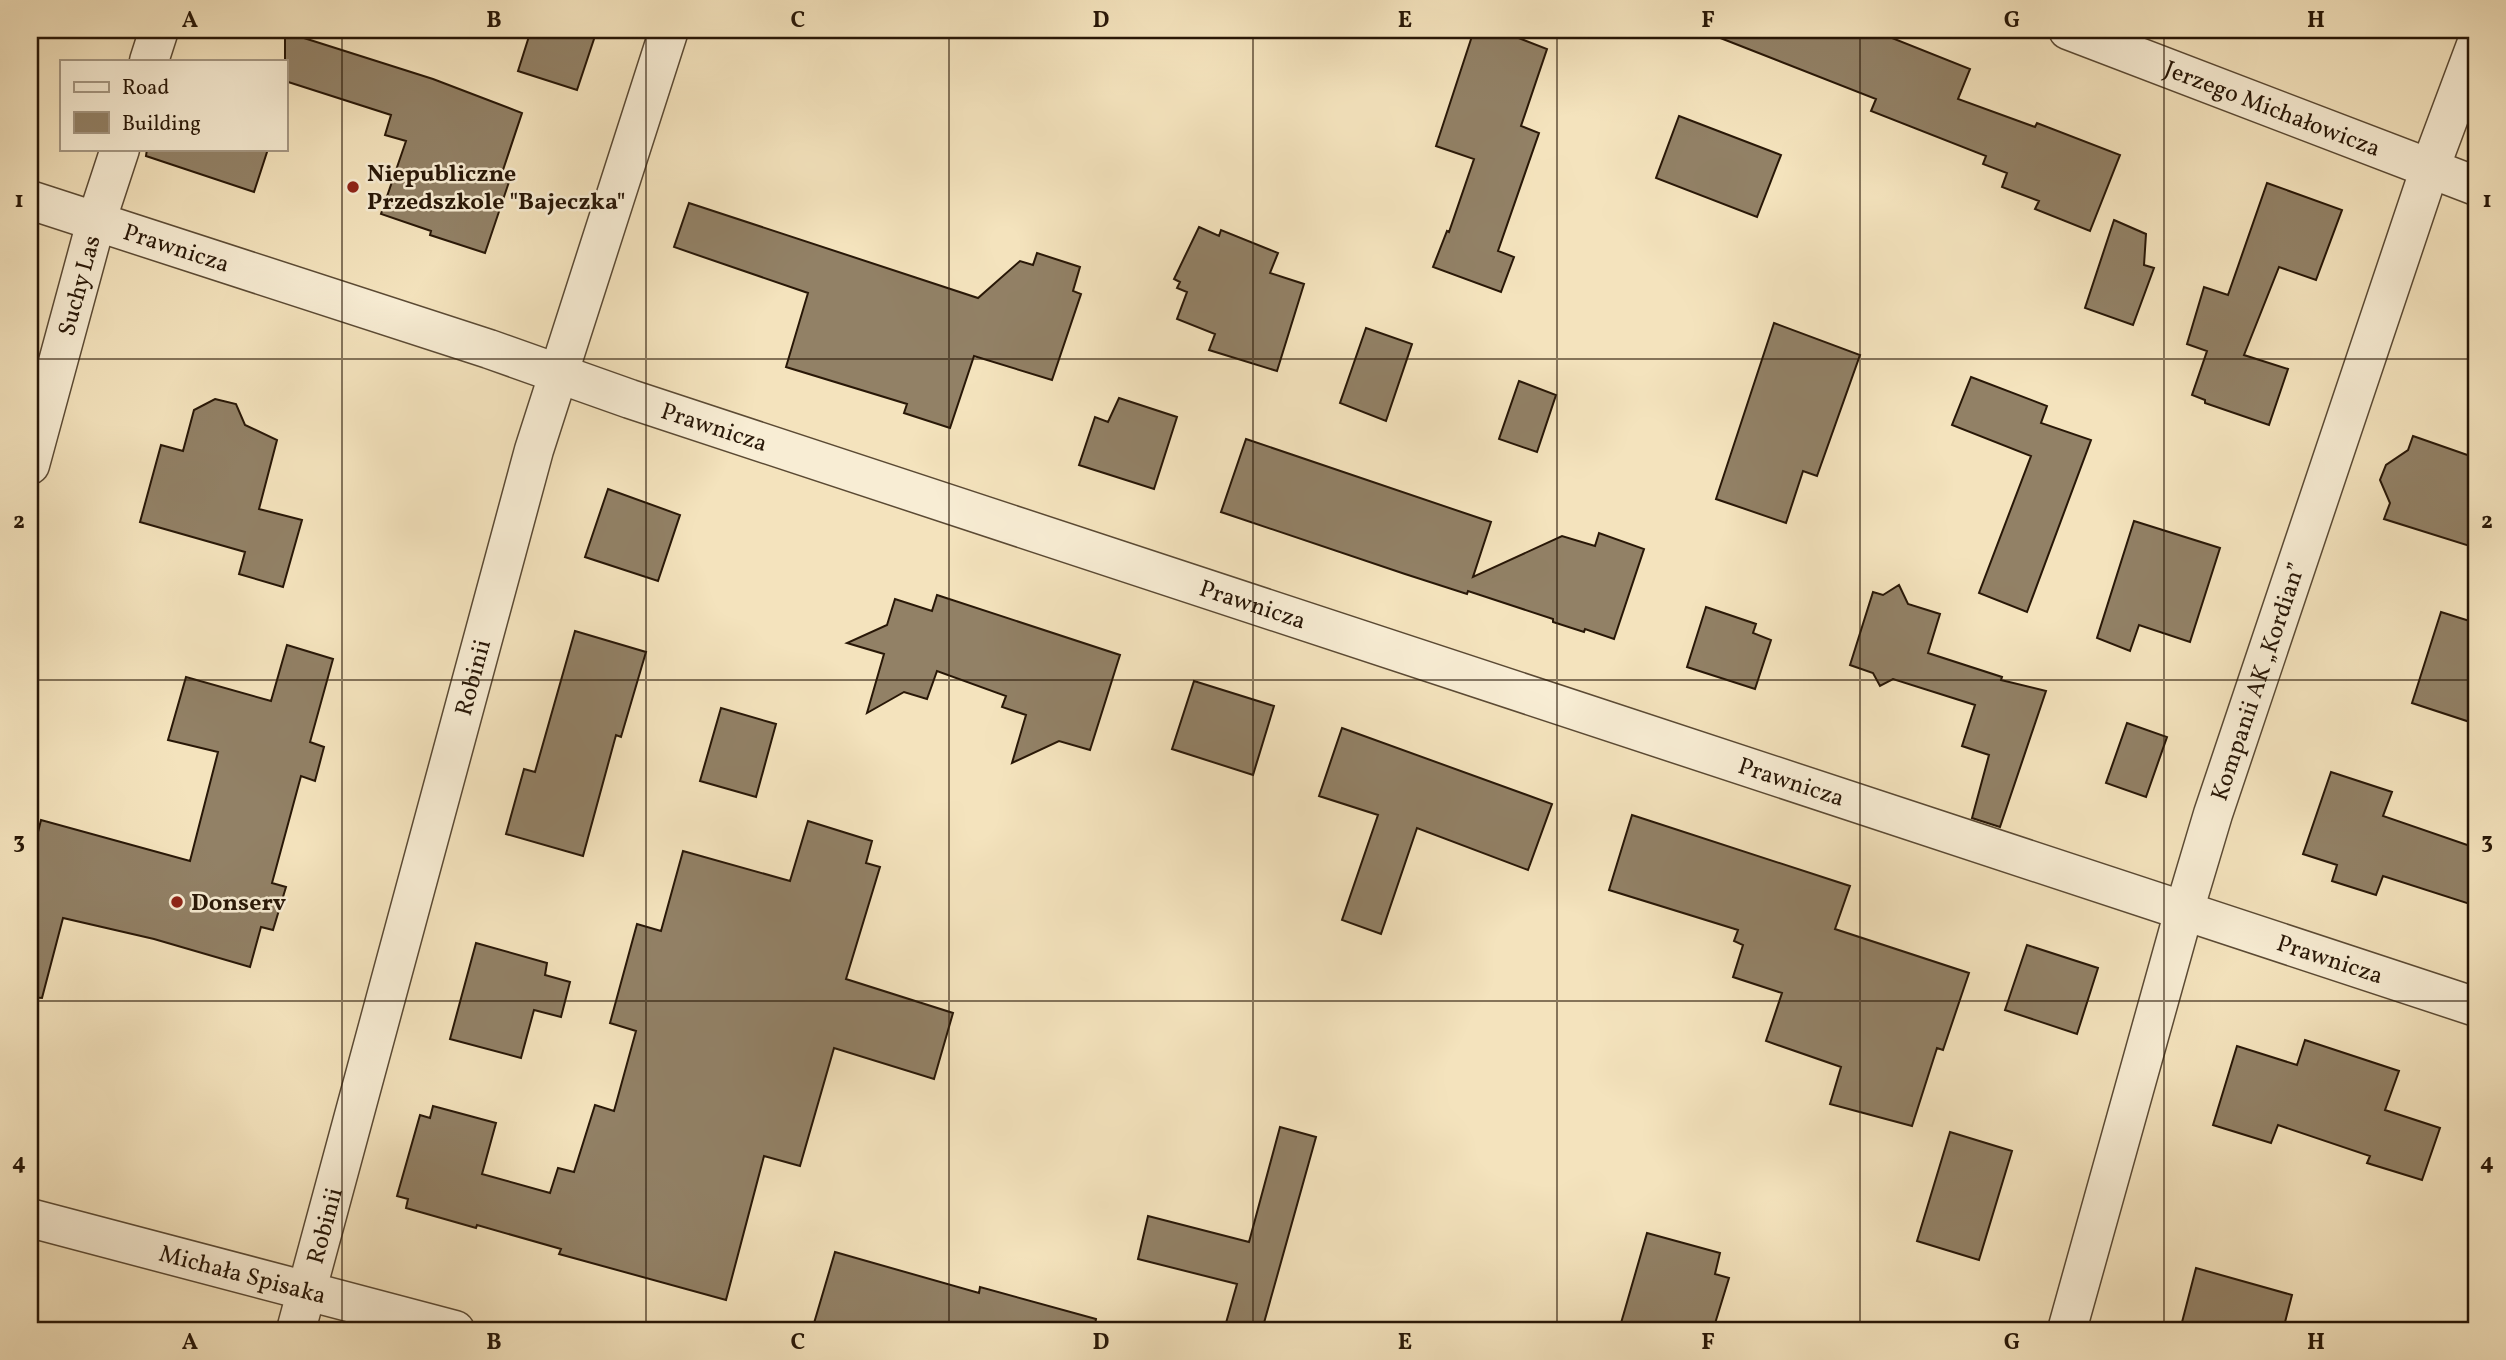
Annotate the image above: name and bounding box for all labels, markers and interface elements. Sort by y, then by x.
text: A [182,5,198,37]
text: B [486,5,502,37]
text: C [791,5,805,37]
text: D [1093,5,1110,37]
text: E [1398,5,1412,37]
text: F [1701,5,1715,37]
text: G [2004,5,2020,37]
text: H [2307,5,2325,37]
street label: Jerzego Michałowicza [2159,53,2385,167]
legend [60,60,287,150]
text: Road [122,74,169,103]
text: Building [122,110,201,139]
place label: Niepubliczne Przedszkole "Bajeczka" [367,158,626,220]
marker: Niepubliczne Przedszkole "Bajeczka" [345,179,361,195]
text: 1 [14,185,24,217]
text: 1 [2482,185,2492,217]
street label: Prawnicza [118,216,233,283]
street label: Suchy Las [51,232,111,340]
street label: Prawnicza [656,395,771,462]
text: 2 [13,506,25,538]
text: 2 [2481,506,2493,538]
street label: Kompanii AK „Kordian” [2204,559,2315,806]
street label: Prawnicza [1195,573,1310,639]
street label: Robinii [448,636,501,720]
street label: Prawnicza [1733,750,1848,817]
text: 3 [13,826,25,858]
text: 3 [2481,826,2493,858]
place label: Donserv [191,887,287,921]
marker: Donserv [169,894,185,910]
street label: Prawnicza [2272,927,2387,994]
text: 4 [12,1147,26,1179]
text: 4 [2480,1147,2494,1179]
street label: Robinii [300,1184,353,1268]
street label: Michała Spisaka [155,1238,329,1314]
text: A [182,1327,198,1359]
text: B [486,1327,502,1359]
text: C [791,1327,805,1359]
text: D [1093,1327,1110,1359]
text: E [1398,1327,1412,1359]
text: F [1701,1327,1715,1359]
text: G [2004,1327,2020,1359]
text: H [2307,1327,2325,1359]

